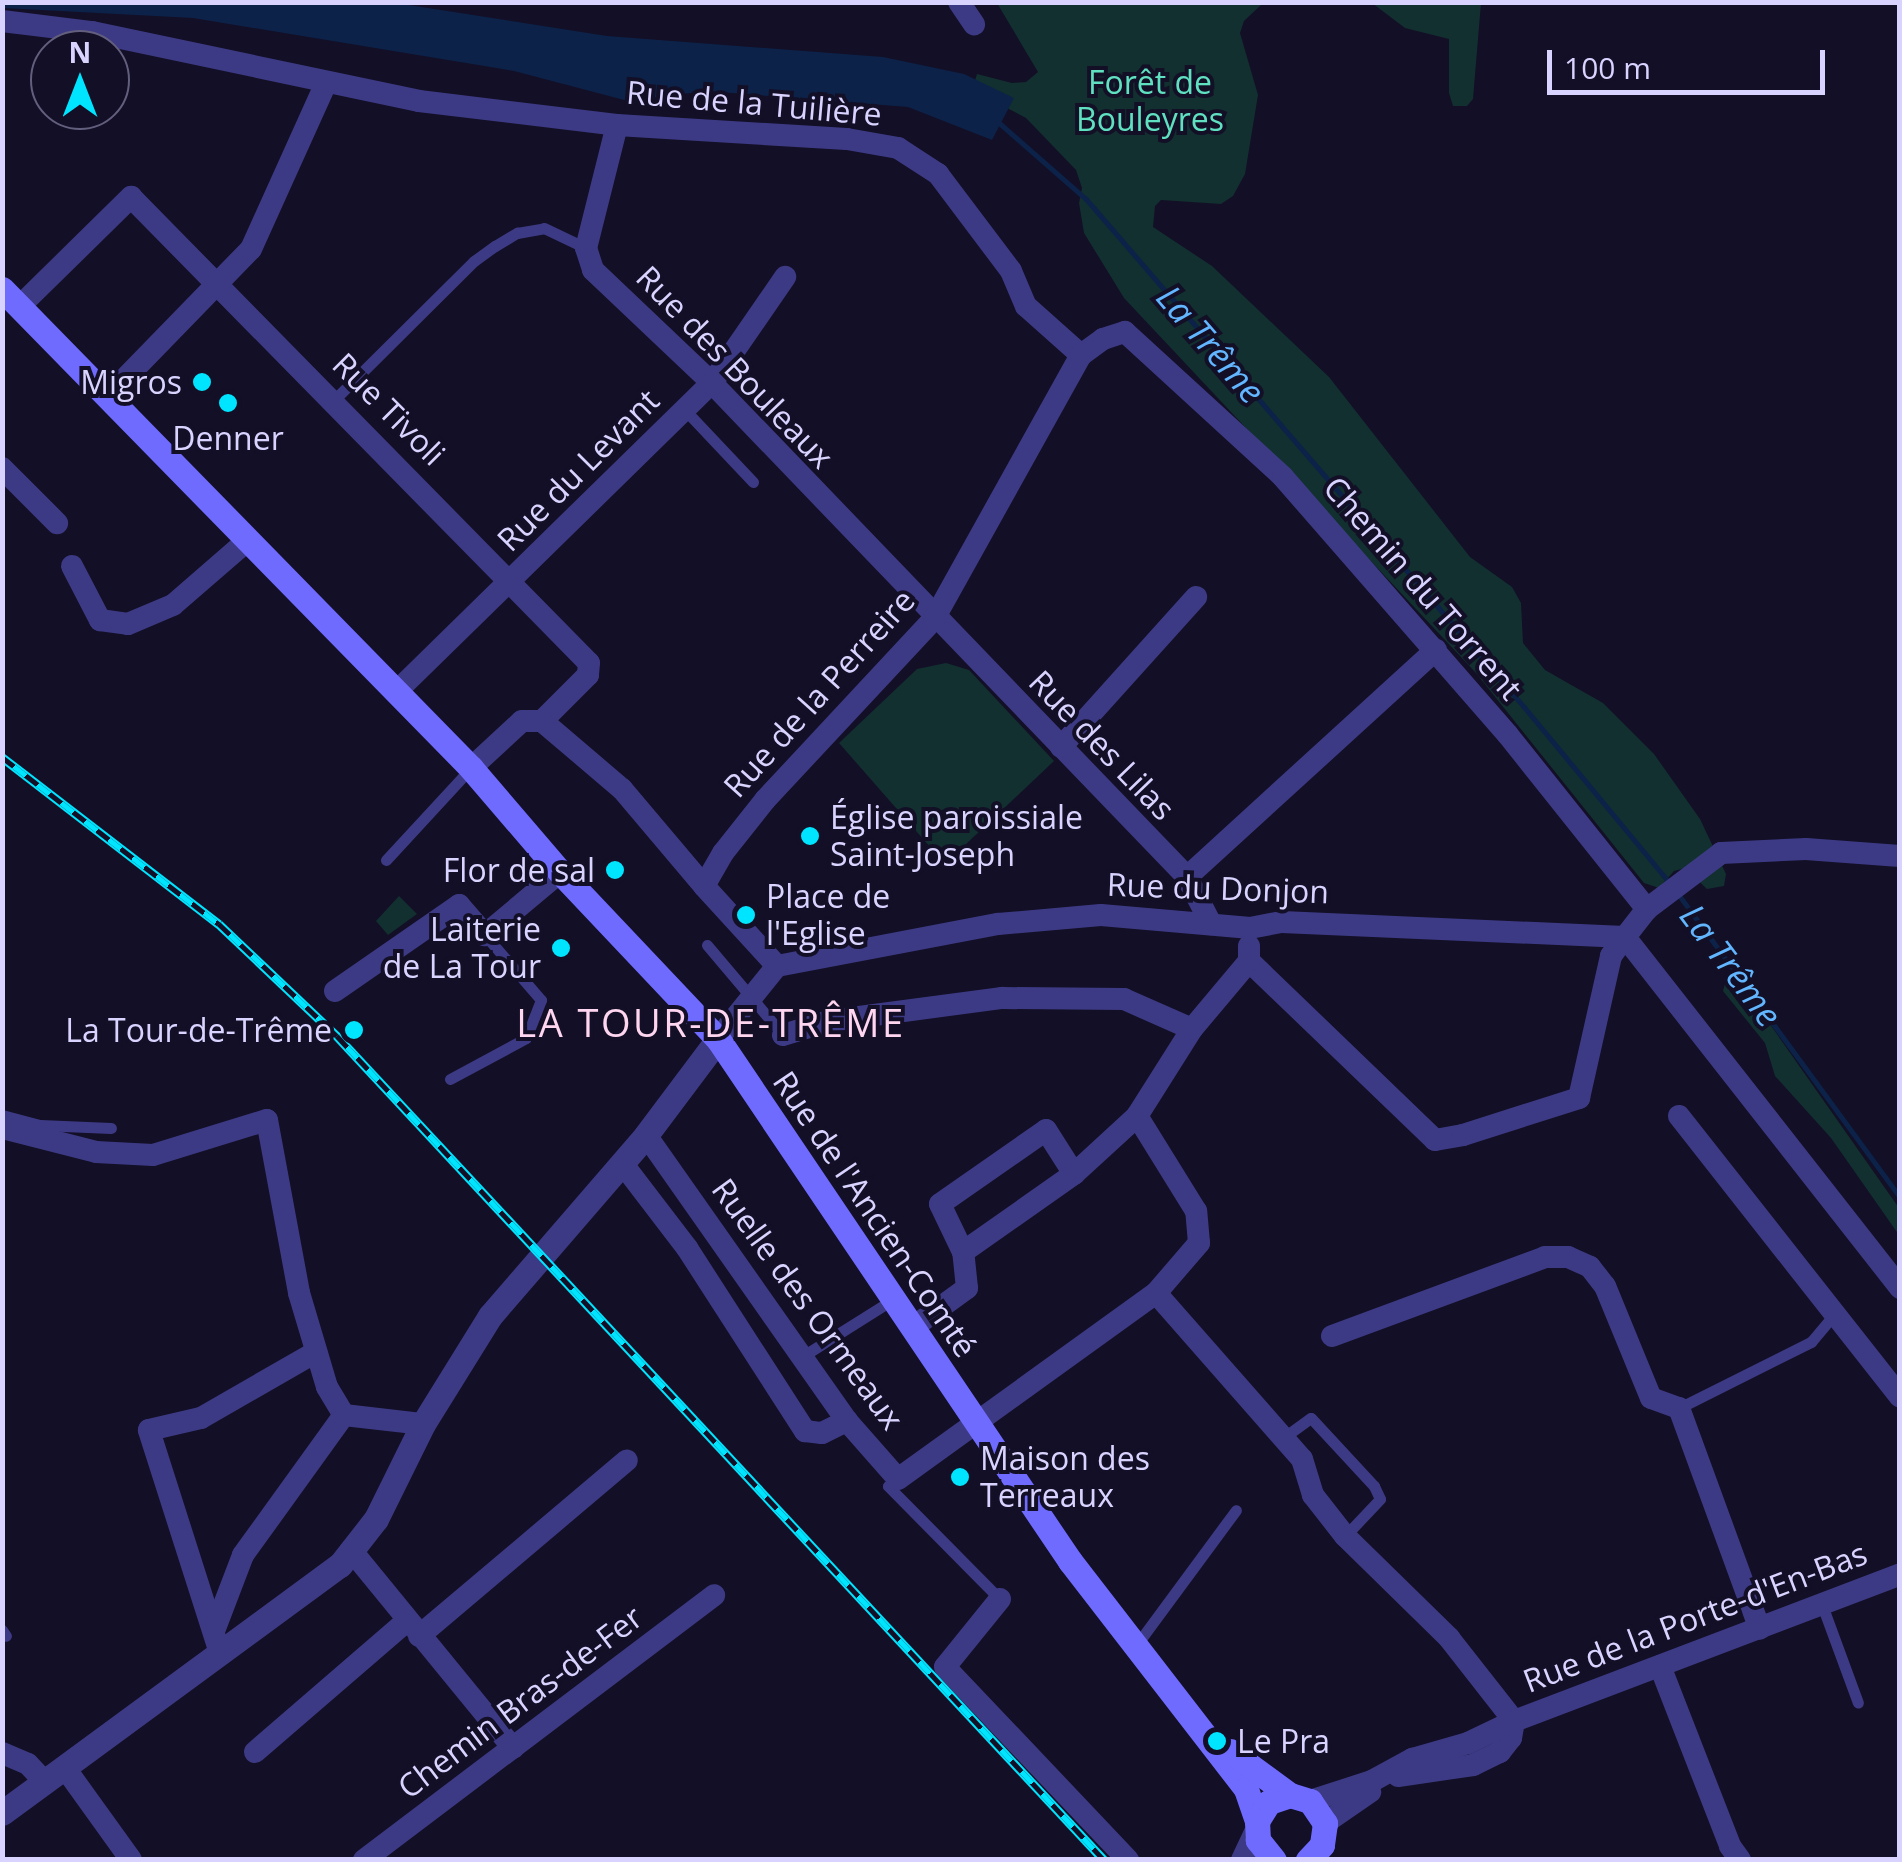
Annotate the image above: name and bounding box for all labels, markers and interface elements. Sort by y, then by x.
north arrow [30,30,130,130]
scale bar [1552,30,1830,92]
text: N [69,33,91,71]
text: 100 m [1564,47,1651,88]
park label: Forêt de Bouleyres [1076,64,1224,139]
street label: Rue de la Tuilière [625,73,883,133]
street label: Rue des Bouleaux [629,258,841,476]
water label: La Trême [1148,277,1274,411]
street label: Rue Tivoli [325,345,453,473]
place label: Migros [80,363,182,401]
marker: Migros [191,371,213,393]
street label: Rue du Levant [489,381,667,559]
marker: Denner [217,392,239,414]
place label: Denner [172,419,284,457]
street label: Chemin du Torrent [1316,469,1530,707]
street label: Rue de la Perreire [716,581,922,805]
street label: Rue des Lilas [1021,662,1183,828]
place label: Église paroissiale Saint-Joseph [830,799,1083,874]
marker: Église paroissiale Saint-Joseph [799,825,821,847]
place label: Flor de sal [443,851,595,889]
marker: Flor de sal [604,859,626,881]
street label: Rue du Donjon [1106,865,1330,911]
place label: Place de l'Eglise [766,878,890,953]
water label: La Trême [1671,896,1791,1034]
marker: Place de l'Eglise [735,904,757,926]
place label: Laiterie de La Tour [383,911,541,986]
marker: Laiterie de La Tour [550,937,572,959]
district label: LA TOUR-DE-TRÊME [516,1000,906,1046]
place label: La Tour-de-Trême [65,1011,332,1049]
marker: La Tour-de-Trême [341,1017,367,1043]
street label: Rue de l'Ancien-Comté [765,1064,985,1364]
street label: Ruelle des Ormeaux [704,1171,912,1437]
place label: Maison des Terreaux [980,1440,1150,1515]
marker: Maison des Terreaux [949,1466,971,1488]
street label: Rue de la Porte-d'En-Bas [1518,1534,1872,1700]
street label: Chemin Bras-de-Fer [390,1598,650,1806]
place label: Le Pra [1237,1722,1330,1760]
marker: Le Pra [1206,1730,1228,1752]

